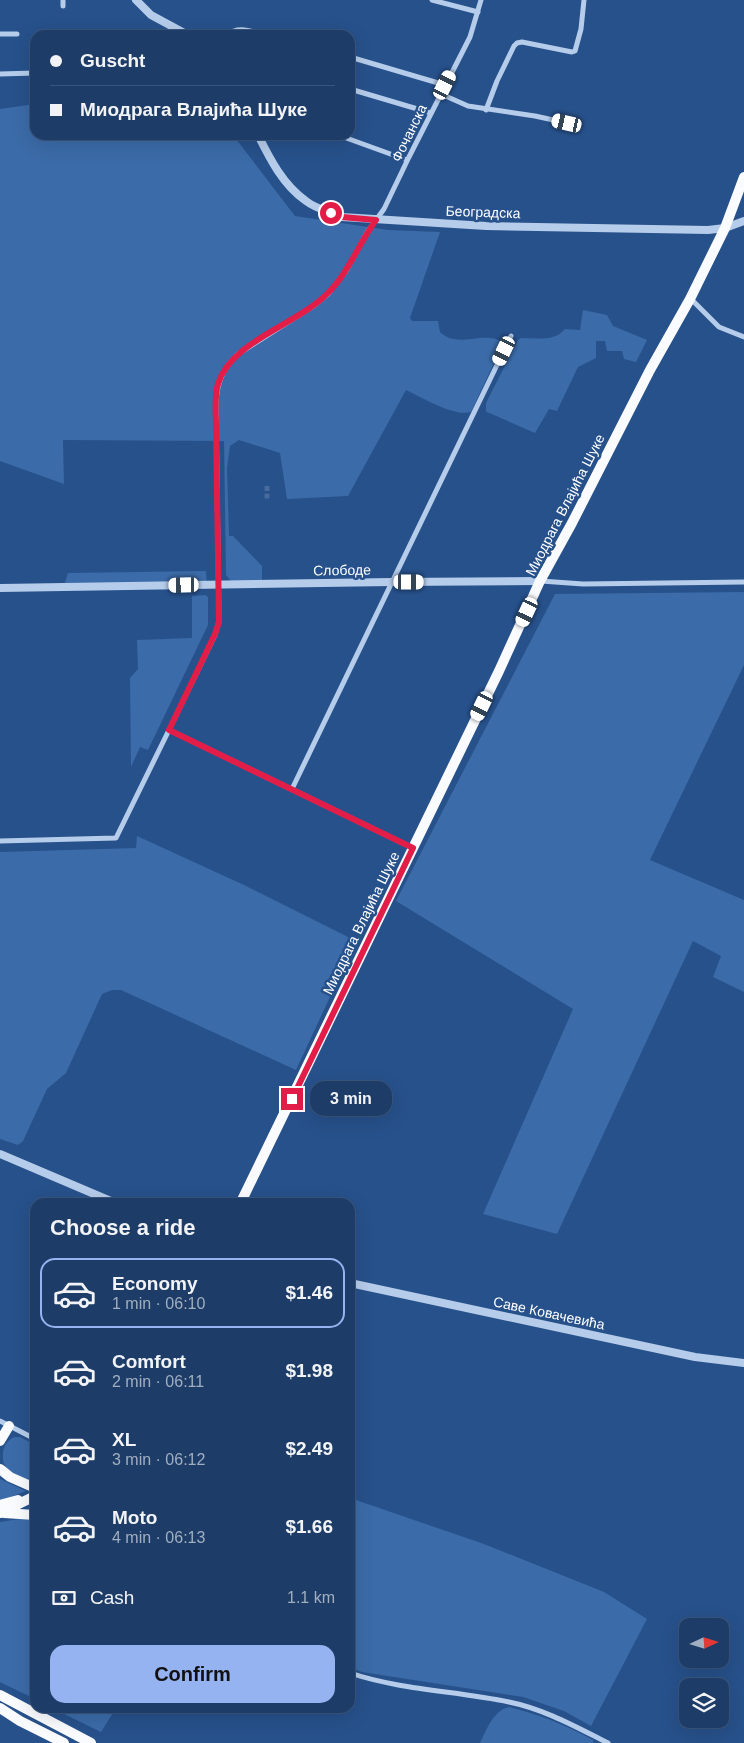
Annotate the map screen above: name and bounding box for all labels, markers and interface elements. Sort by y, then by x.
text: Guscht [80,50,145,71]
car [431,68,458,102]
text: Миодрага Влајића Шуке [80,99,307,120]
street label: Фочанска [388,101,430,164]
car [550,112,583,134]
route start [320,202,342,224]
street label: Београдска [445,203,521,221]
car [490,334,517,368]
street label: Миодрага Влајића Шуке [522,431,608,578]
street label: Слободе [313,561,371,579]
car [394,575,424,590]
car [168,577,199,593]
car [513,595,540,629]
car [468,689,495,723]
street label: Миодрага Влајића Шуке [319,849,403,997]
callout: 3 min [310,1082,392,1116]
route end [281,1088,303,1110]
text: 3 min [330,1090,372,1107]
text: Choose a ride [50,1215,195,1240]
icon: car [52,1271,97,1316]
text: Economy [112,1273,198,1294]
text: $1.46 [285,1282,333,1303]
street label: Саве Ковачевића [492,1293,606,1333]
text: 1 min · 06:10 [112,1295,205,1312]
icon: car [52,1349,97,1394]
text: Comfort [112,1351,186,1372]
text: $1.98 [285,1360,333,1381]
text: 2 min · 06:11 [112,1373,204,1390]
icon: car [52,1427,97,1472]
text: XL [112,1429,136,1450]
text: $2.49 [285,1438,333,1459]
text: 3 min · 06:12 [112,1451,205,1468]
icon: car [52,1505,97,1550]
text: Moto [112,1507,157,1528]
text: $1.66 [285,1516,333,1537]
text: 4 min · 06:13 [112,1529,205,1546]
icon: cash [50,1584,78,1612]
text: Cash [90,1587,134,1608]
text: 1.1 km [287,1589,335,1606]
north arrow [679,1618,729,1668]
map controls [679,1618,729,1728]
button: Confirm [50,1645,335,1703]
button: layers [679,1678,729,1728]

